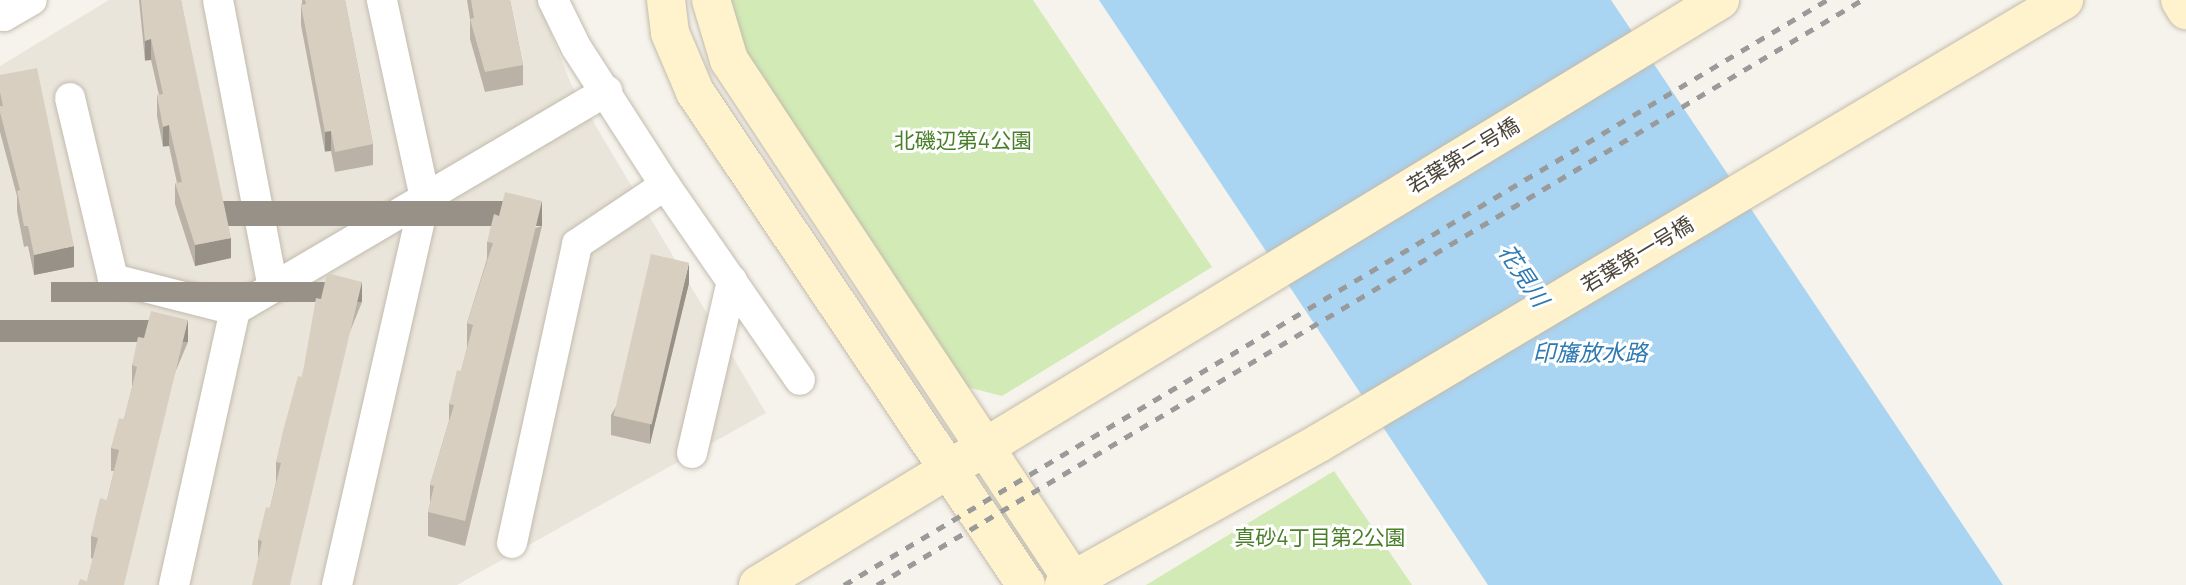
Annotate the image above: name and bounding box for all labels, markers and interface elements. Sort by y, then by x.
street label: 若葉第二号橋 [1403,112,1523,198]
park label: 北磯辺第4公園 [894,127,1032,153]
street label: 若葉第一号橋 [1577,211,1697,297]
water label: 花見川 [1493,239,1555,311]
water label: 印旛放水路 [1533,338,1647,366]
park label: 真砂4丁目第2公園 [1234,524,1406,550]

